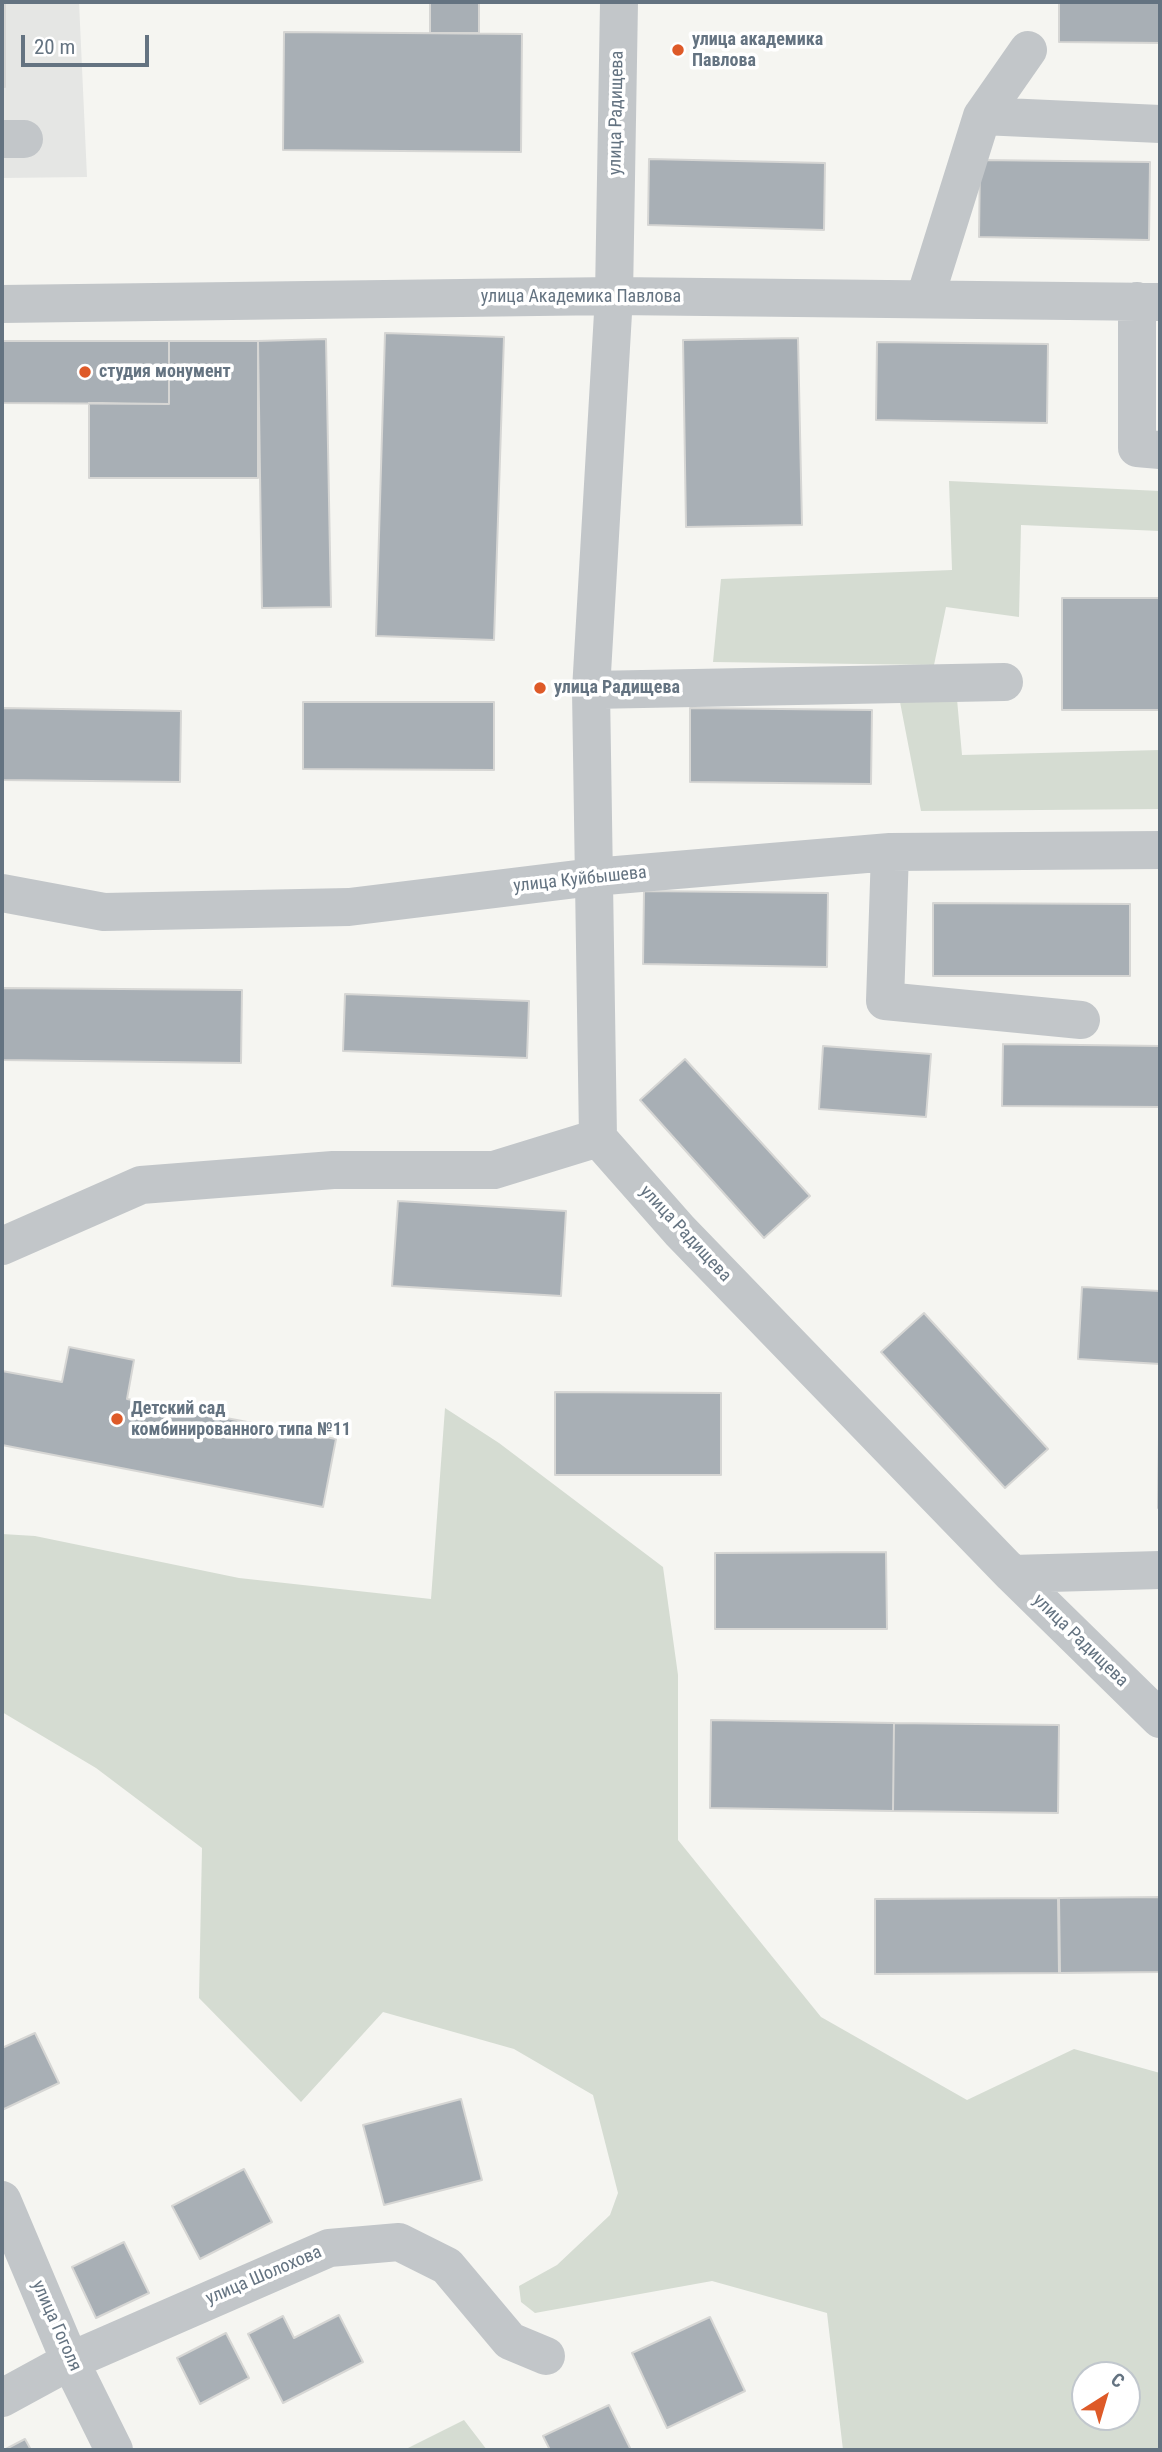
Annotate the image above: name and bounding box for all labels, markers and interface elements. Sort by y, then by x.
scale bar [24,21,152,65]
place label: улица академика Павлова [692,29,823,72]
text: 20 m [34,35,75,59]
marker: улица академика Павлова [670,42,686,58]
street label: улица Радищева [605,51,629,175]
street label: улица Академика Павлова [481,286,681,308]
place label: студия монумент [99,361,231,383]
marker: студия монумент [77,364,93,380]
place label: улица Радищева [554,677,680,699]
marker: улица Радищева [532,680,548,696]
street label: улица Куйбышева [512,862,648,898]
street label: улица Радищева [635,1181,735,1287]
place label: Детский сад комбинированного типа №11 [131,1398,351,1440]
marker: Детский сад комбинированного типа №11 [109,1411,125,1427]
street label: улица Радищева [1028,1590,1132,1692]
street label: улица Шолохова [203,2242,325,2310]
street label: улица Гоголя [26,2277,86,2375]
north arrow [1071,2361,1141,2431]
text: С [1106,2368,1129,2393]

